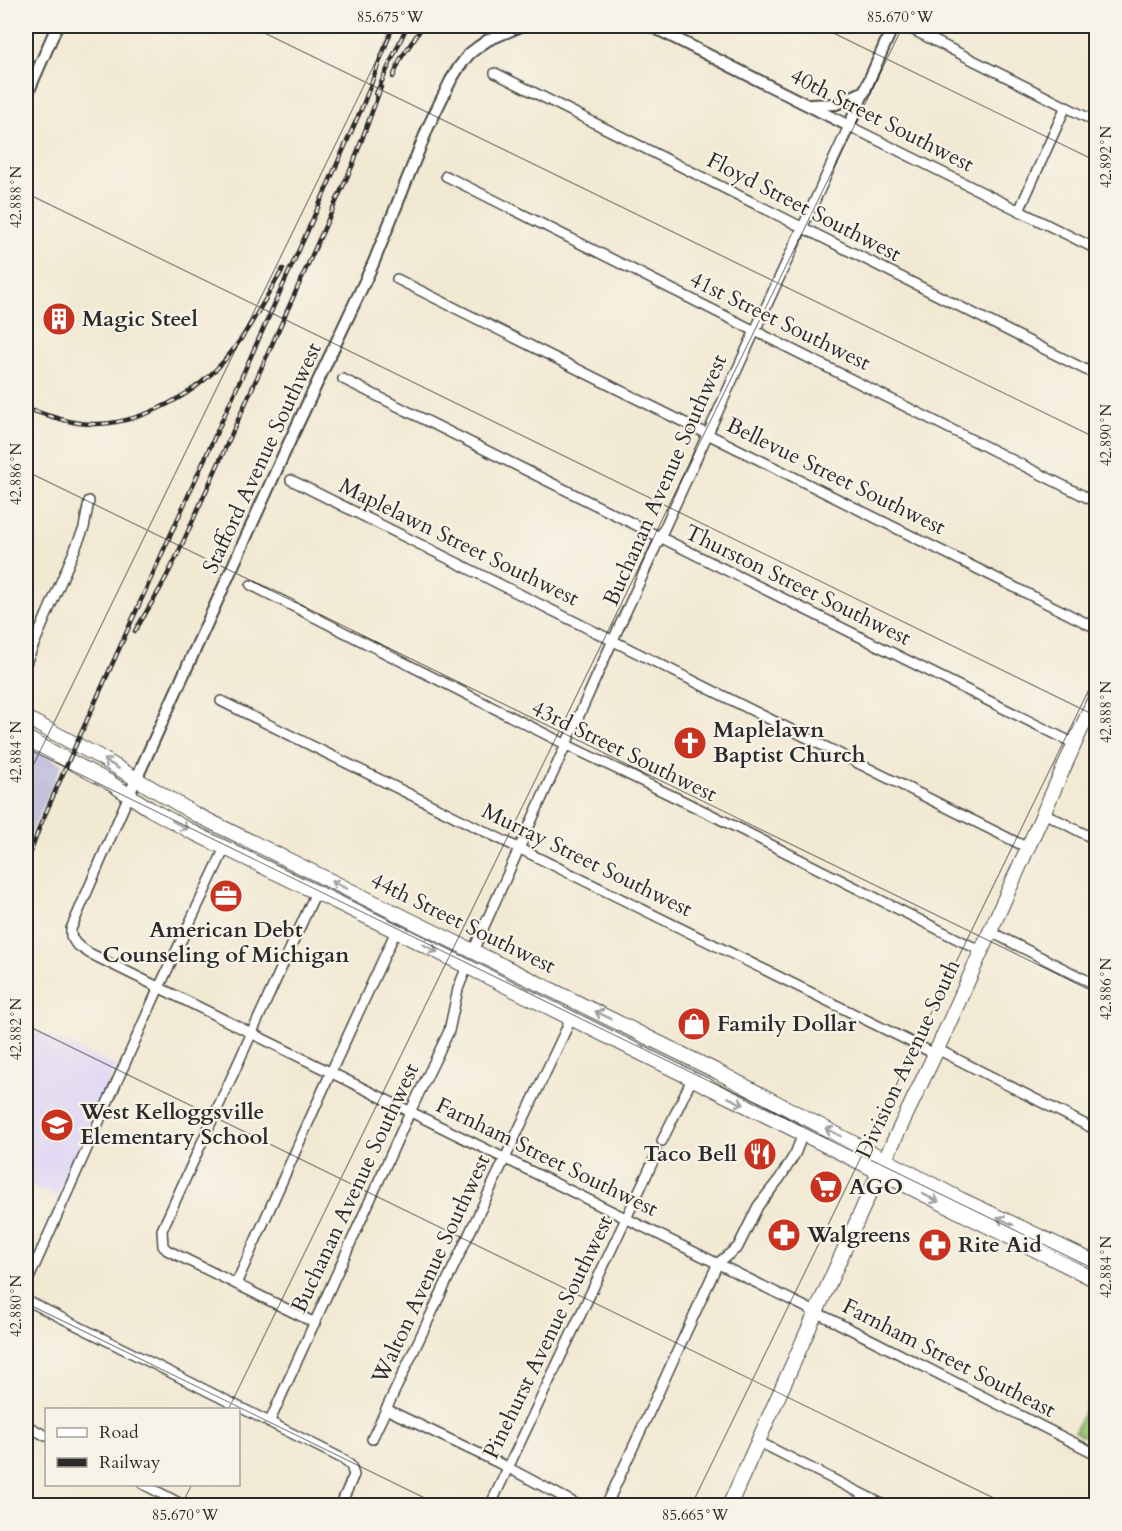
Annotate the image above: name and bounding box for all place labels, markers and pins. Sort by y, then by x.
building icon: Magic Steel [41,301,77,337]
place label: Magic Steel [82,304,198,334]
place label: Maplelawn Baptist Church [713,715,866,770]
church icon: Maplelawn Baptist Church [672,725,708,761]
office icon: American Debt Counseling of Michigan [208,878,244,914]
place label: American Debt Counseling of Michigan [103,915,349,970]
shop icon: Family Dollar [676,1006,712,1042]
place label: Family Dollar [717,1009,857,1039]
place label: West Kelloggsville Elementary School [79,1097,269,1152]
school or university icon: West Kelloggsville Elementary School [39,1107,75,1143]
restaurant icon: Taco Bell [742,1136,778,1172]
place label: Taco Bell [643,1139,738,1169]
supermarket icon: AGO [808,1169,844,1205]
place label: AGO [849,1172,903,1202]
pharmacy icon: Walgreens [766,1217,802,1253]
place label: Walgreens [806,1220,910,1250]
pharmacy icon: Rite Aid [917,1227,953,1263]
place label: Rite Aid [958,1230,1042,1260]

